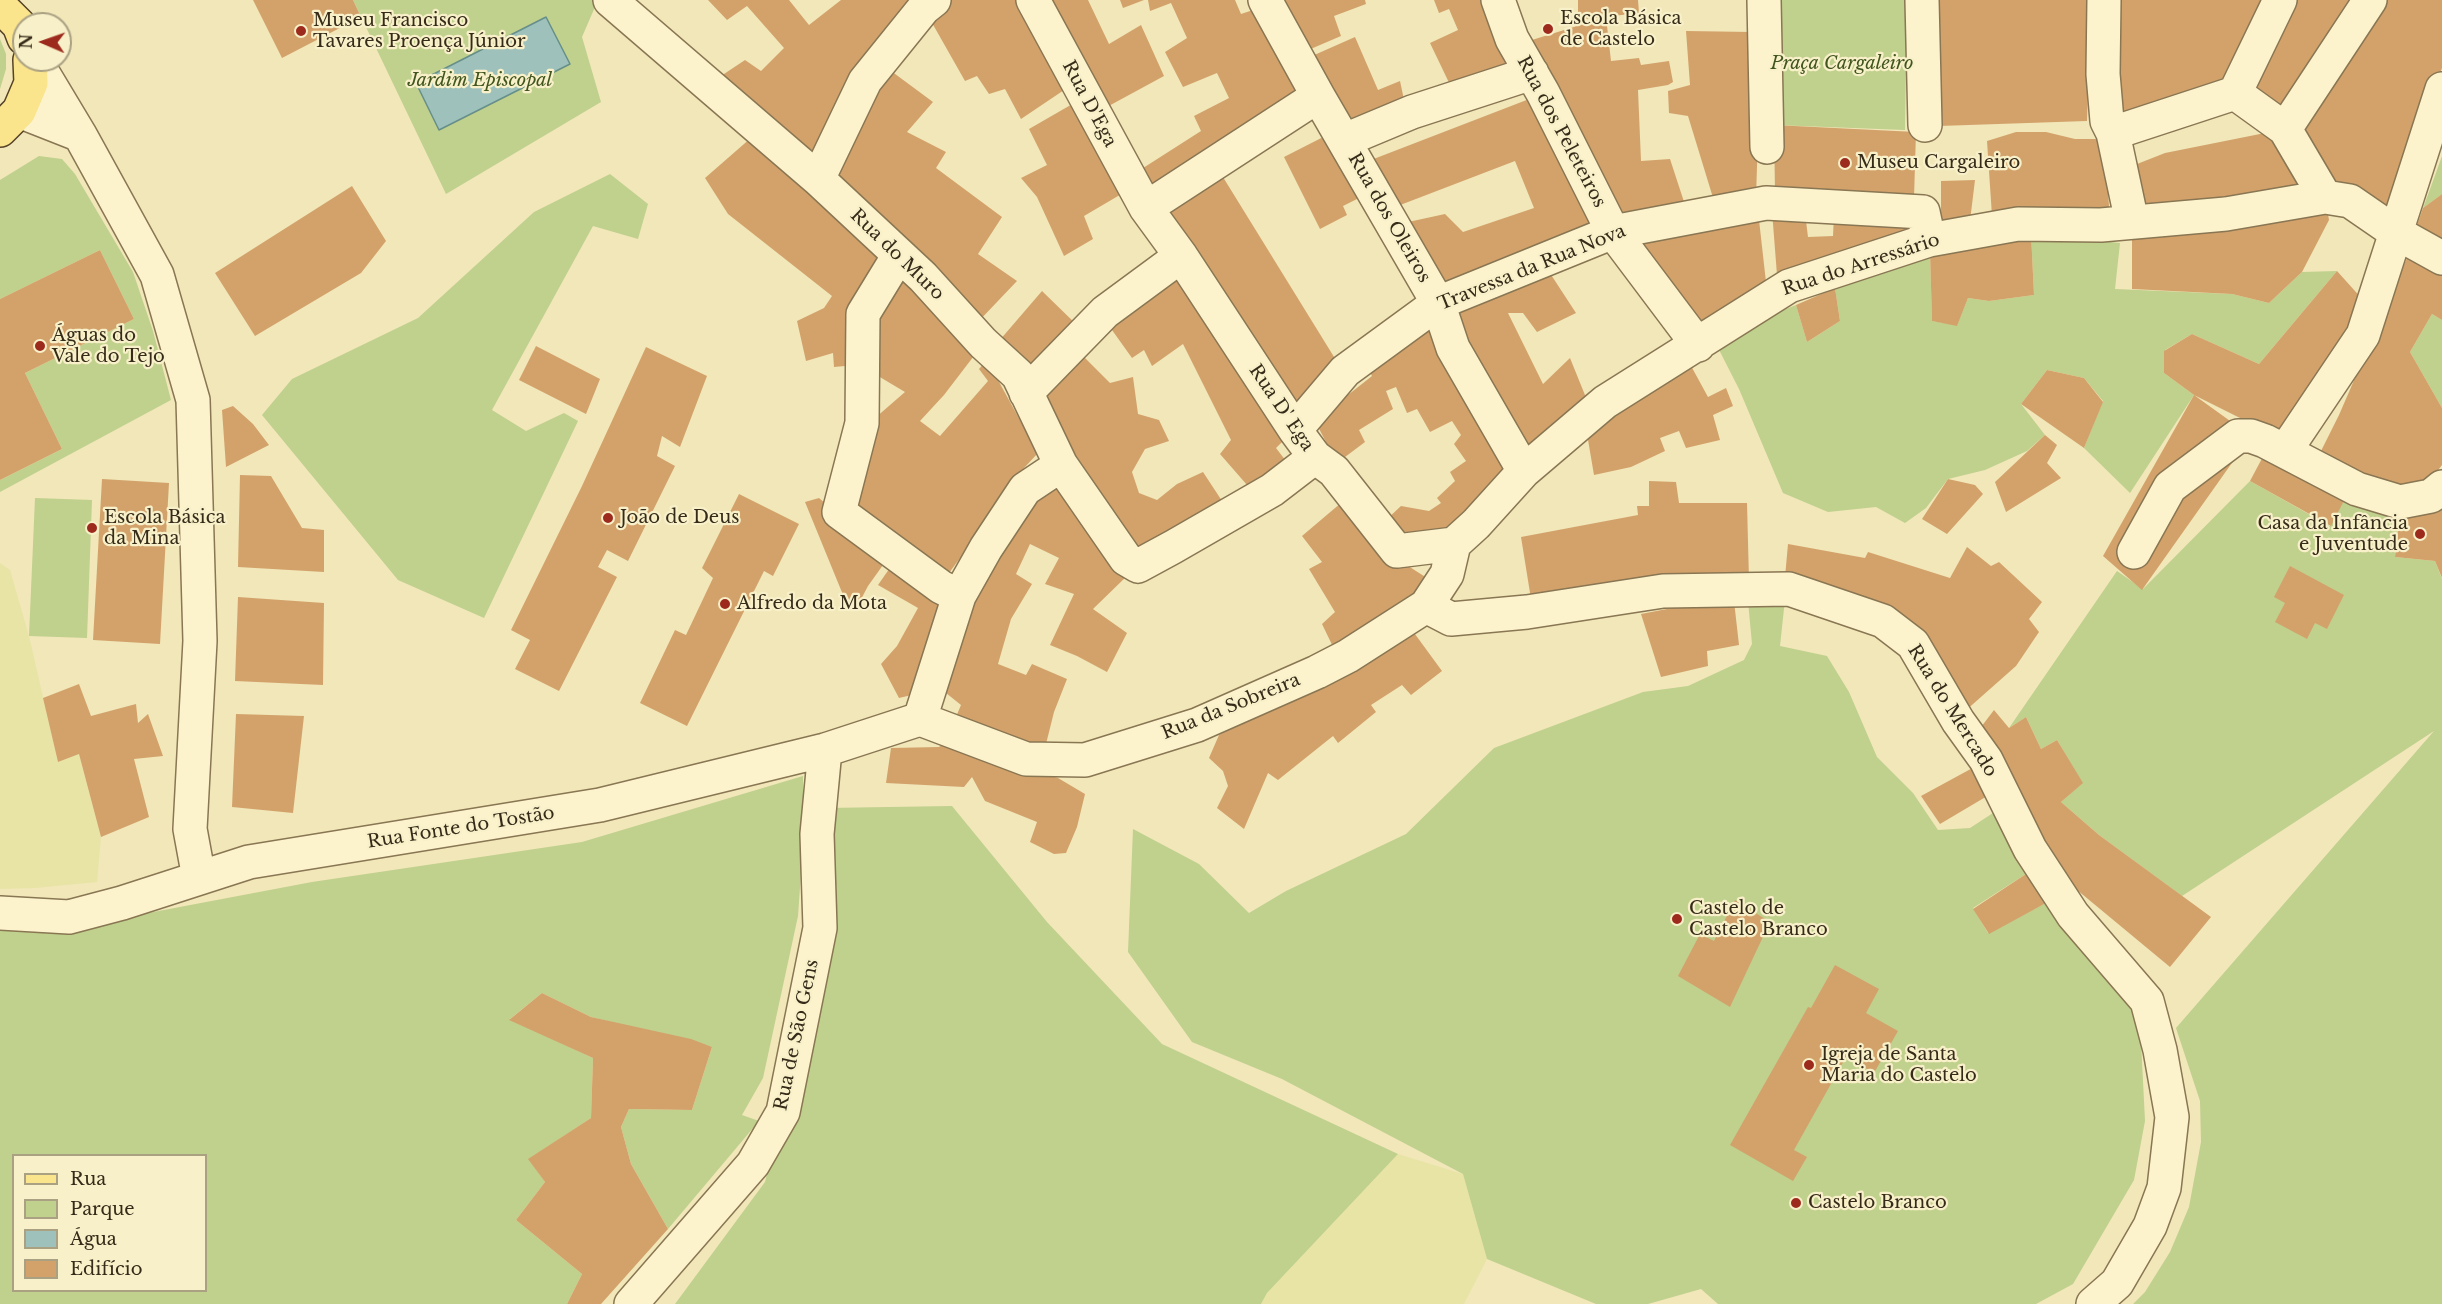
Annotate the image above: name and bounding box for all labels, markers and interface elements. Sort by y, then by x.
place label: Escola Básica de Castelo [1560,8,1681,50]
place label: Museu Francisco Tavares Proença Júnior [313,10,526,52]
north arrow [12,12,72,72]
marker: Escola Básica de Castelo [1541,22,1555,36]
marker: Museu Francisco Tavares Proença Júnior [294,24,308,38]
text: N [16,34,36,49]
street label: Rua dos Peleteiros [1512,53,1610,211]
park label: Praça Cargaleiro [1771,53,1913,75]
street label: Rua D'Ega [1057,57,1121,151]
park label: Jardim Episcopal [408,70,552,92]
street label: Rua dos Oleiros [1343,149,1435,287]
place label: Museu Cargaleiro [1857,152,2020,174]
marker: Museu Cargaleiro [1838,156,1852,170]
street label: Rua do Muro [846,205,948,305]
street label: Travessa da Rua Nova [1435,220,1629,316]
street label: Rua do Arressário [1779,229,1943,301]
place label: Águas do Vale do Tejo [52,325,165,368]
marker: Águas do Vale do Tejo [33,339,47,353]
street label: Rua D' Ega [1244,361,1318,455]
place label: Escola Básica da Mina [104,507,225,550]
place label: João de Deus [620,507,739,529]
marker: João de Deus [601,511,615,525]
place label: Casa da Infância e Juventude [2258,513,2408,556]
marker: Escola Básica da Mina [85,521,99,535]
marker: Casa da Infância e Juventude [2413,527,2427,541]
place label: Alfredo da Mota [737,593,887,615]
marker: Alfredo da Mota [718,597,732,611]
street label: Rua do Mercado [1903,641,2001,781]
street label: Rua da Sobreira [1159,669,1303,745]
street label: Rua Fonte do Tostão [366,803,556,853]
place label: Castelo de Castelo Branco [1689,898,1828,940]
marker: Castelo de Castelo Branco [1670,912,1684,926]
street label: Rua de São Gens [770,957,824,1113]
place label: Igreja de Santa Maria do Castelo [1821,1044,1977,1086]
marker: Igreja de Santa Maria do Castelo [1802,1058,1816,1072]
legend [12,1154,207,1292]
text: Rua [70,1168,106,1190]
place label: Castelo Branco [1808,1192,1947,1214]
marker: Castelo Branco [1789,1196,1803,1210]
text: Parque [70,1198,135,1220]
text: Água [70,1228,117,1250]
text: Edifício [70,1258,143,1280]

